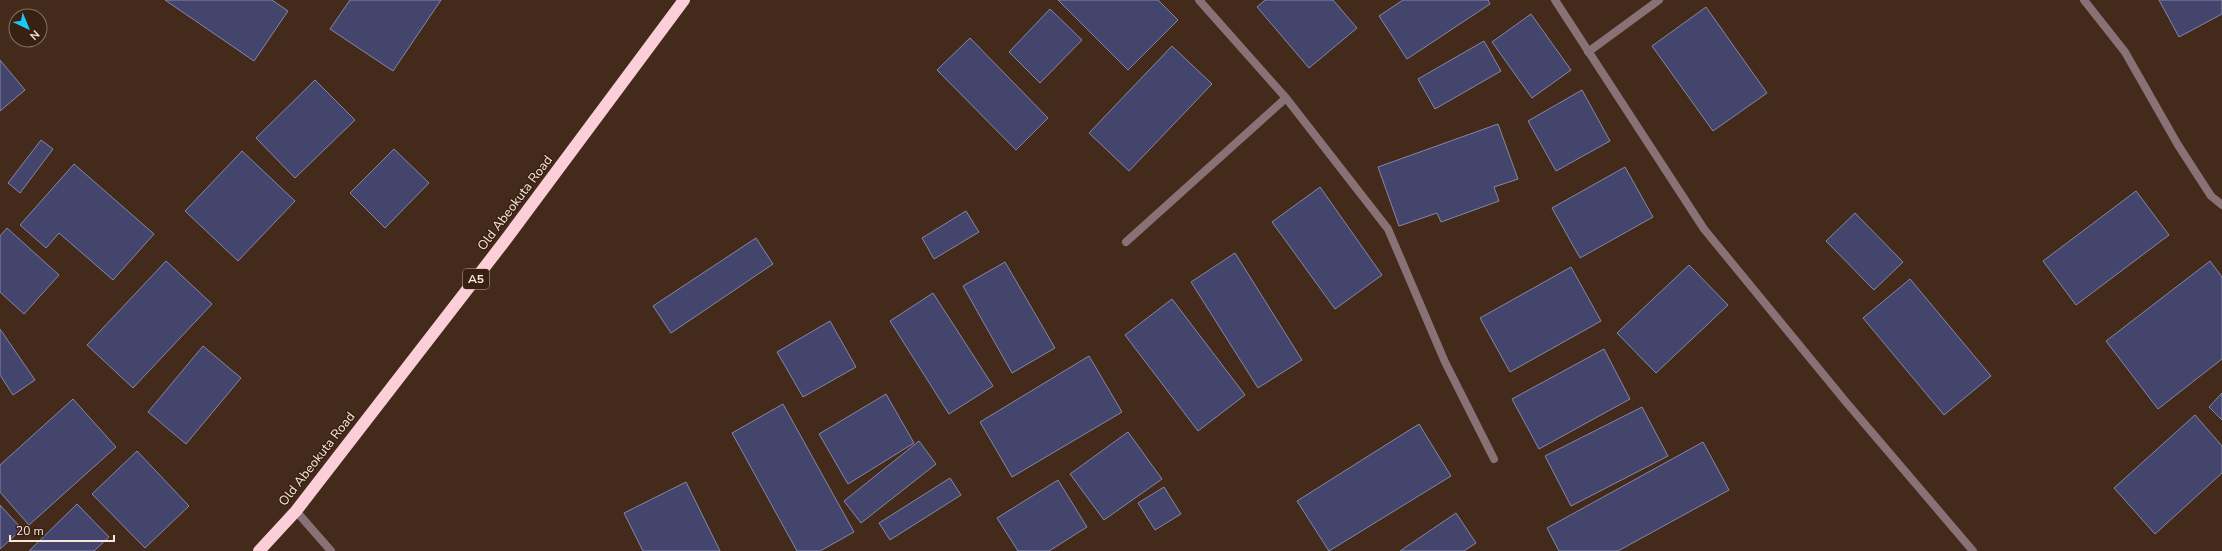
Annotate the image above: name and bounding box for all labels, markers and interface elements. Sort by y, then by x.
north arrow [8,8,48,48]
text: N [26,27,43,43]
street label: Old Abeokuta Road [473,152,557,254]
road number: A5 [463,269,489,289]
street label: Old Abeokuta Road [275,408,359,510]
scale bar [10,517,114,543]
text: 20 m [16,523,44,539]

